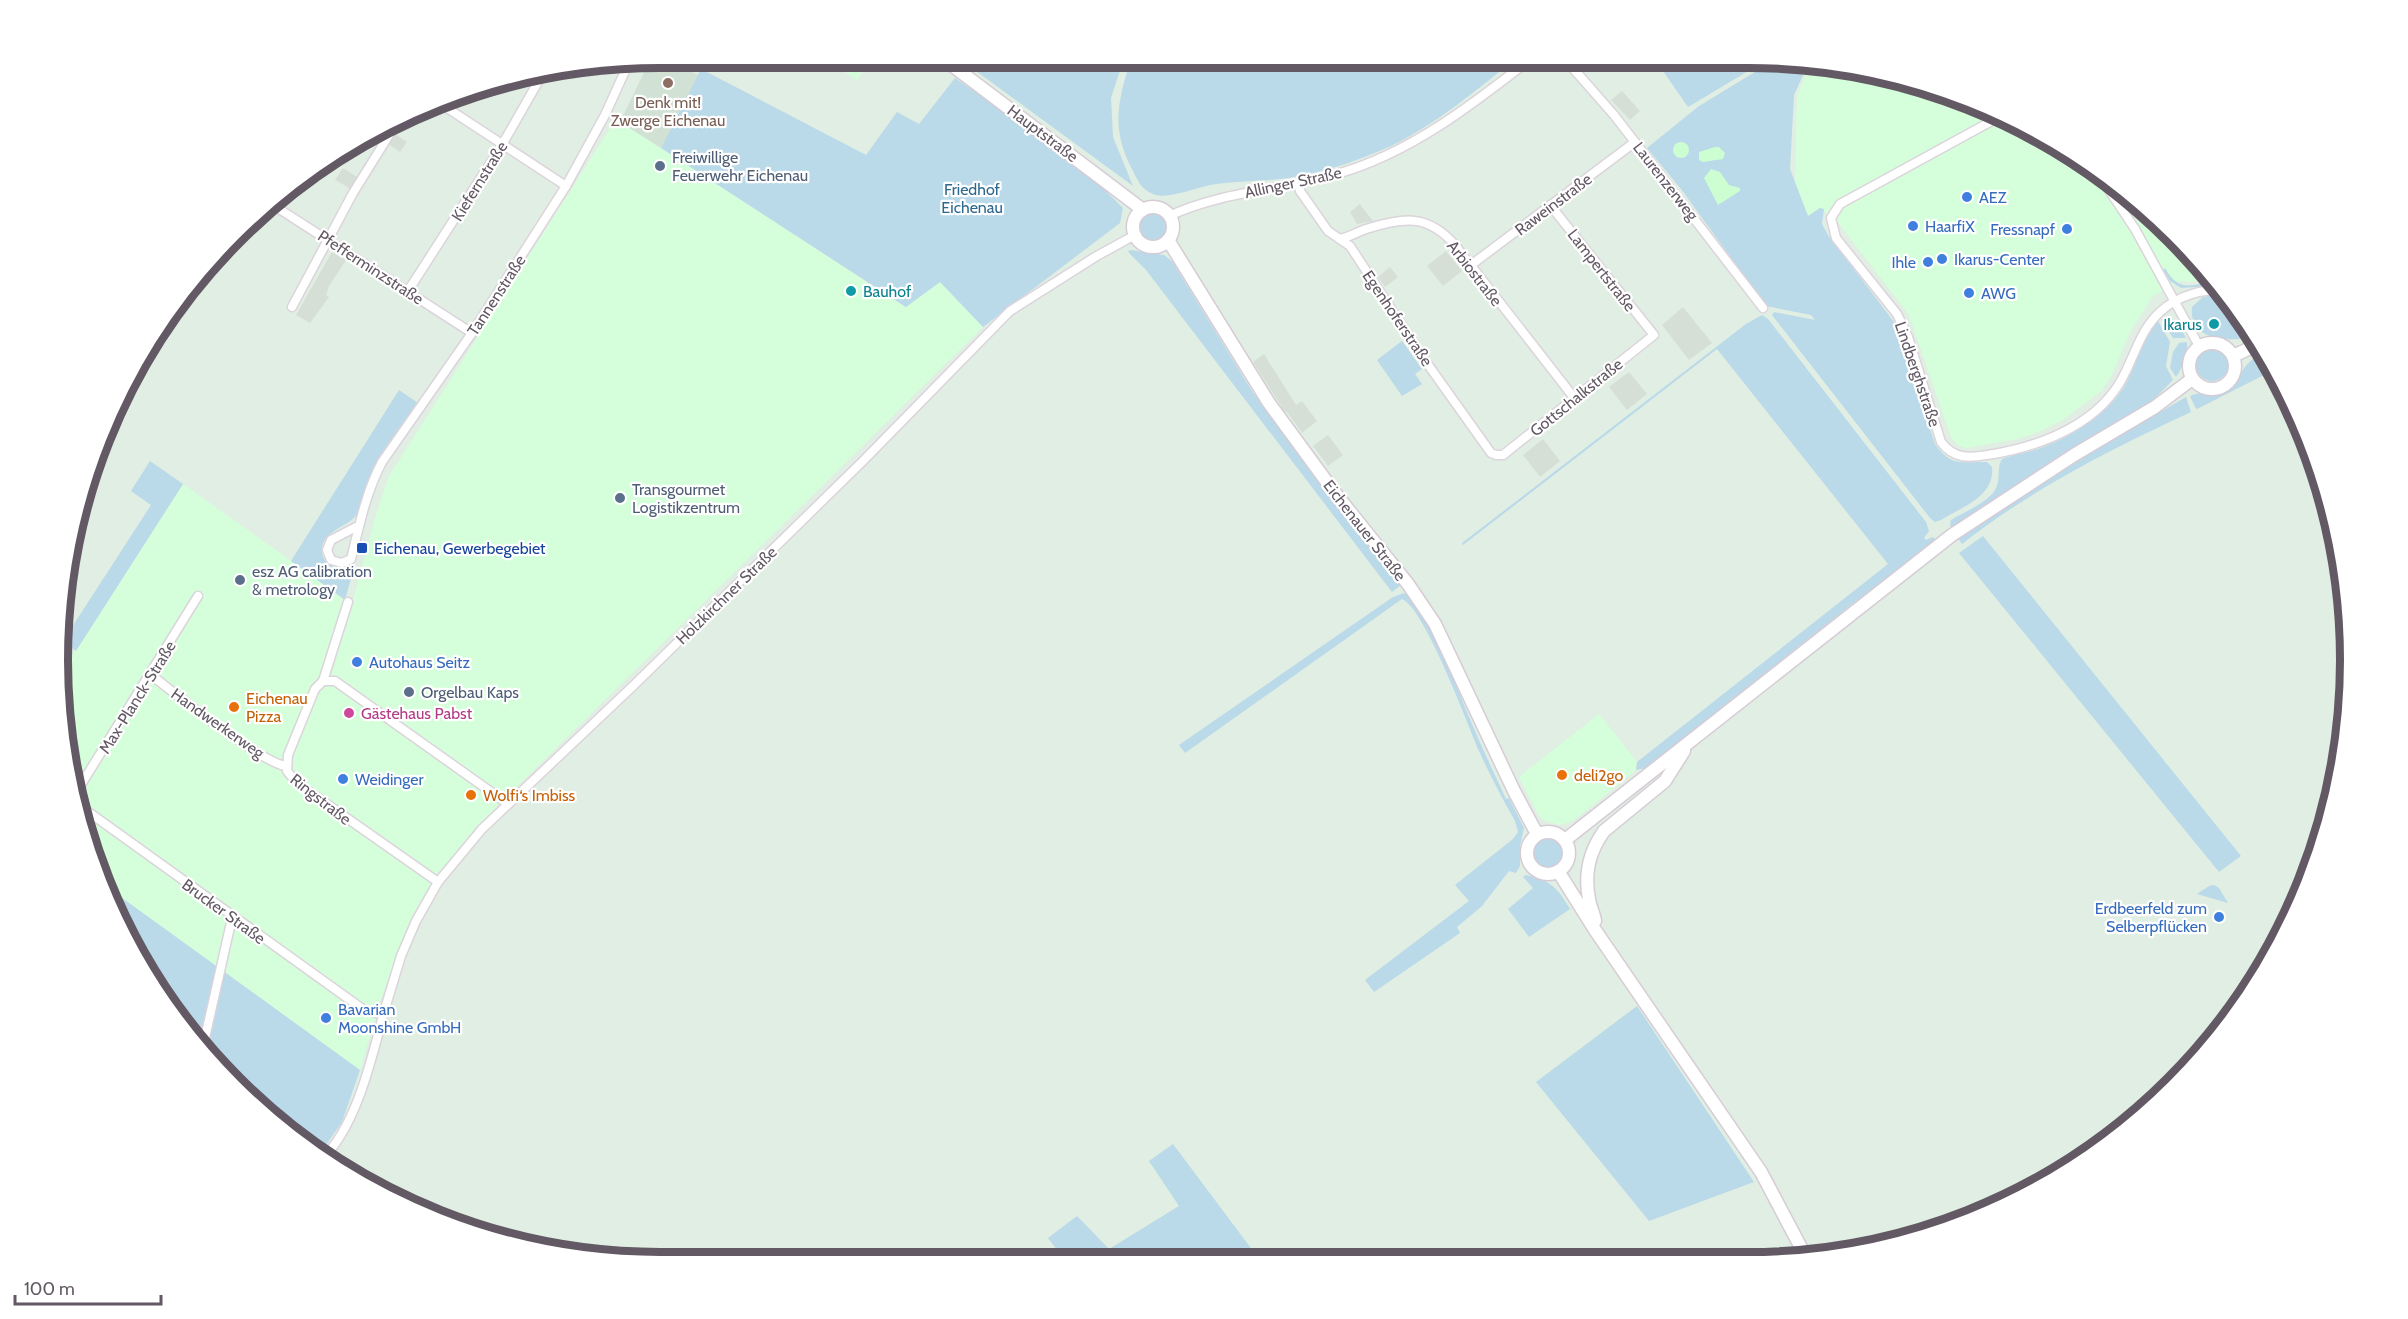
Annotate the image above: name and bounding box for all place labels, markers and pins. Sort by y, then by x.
marker: Denk mit! Zwerge Eichenau [661,76,675,90]
place label: Denk mit! Zwerge Eichenau [611,93,725,130]
place label: Freiwillige Feuerwehr Eichenau [672,148,808,185]
marker: Freiwillige Feuerwehr Eichenau [653,159,667,173]
place label: AEZ [1979,188,2007,207]
marker: AEZ [1960,190,1974,204]
place label: HaarfiX [1925,217,1975,236]
marker: HaarfiX [1906,219,1920,233]
place label: Fressnapf [1990,220,2056,239]
marker: Fressnapf [2060,222,2074,236]
place label: Ikarus-Center [1954,250,2046,269]
marker: Ikarus-Center [1935,252,1949,266]
place label: Ihle [1892,253,1916,272]
marker: Ihle [1921,255,1935,269]
place label: Bauhof [863,282,912,301]
marker: Bauhof [844,284,858,298]
place label: AWG [1981,284,2016,303]
marker: AWG [1962,286,1976,300]
place label: Ikarus [2163,315,2202,334]
marker: Ikarus [2207,317,2221,331]
place label: Transgourmet Logistikzentrum [632,480,740,517]
marker: Transgourmet Logistikzentrum [613,491,627,505]
place label: Eichenau, Gewerbegebiet [374,539,546,558]
marker: Eichenau, Gewerbegebiet [355,541,369,555]
place label: esz AG calibration & metrology [252,562,372,599]
marker: esz AG calibration & metrology [233,573,247,587]
place label: Autohaus Seitz [369,653,470,672]
marker: Autohaus Seitz [350,655,364,669]
place label: Orgelbau Kaps [421,683,519,702]
marker: Orgelbau Kaps [402,685,416,699]
place label: Eichenau Pizza [246,689,308,726]
marker: Eichenau Pizza [227,700,241,714]
place label: Gästehaus Pabst [361,704,473,723]
marker: Gästehaus Pabst [342,706,356,720]
place label: deli2go [1574,766,1624,785]
marker: deli2go [1555,768,1569,782]
place label: Weidinger [355,770,424,789]
marker: Weidinger [336,772,350,786]
place label: Wolfi‘s Imbiss [483,786,576,805]
marker: Wolfi‘s Imbiss [464,788,478,802]
place label: Erdbeerfeld zum Selberpflücken [2095,899,2207,936]
marker: Erdbeerfeld zum Selberpflücken [2212,910,2226,924]
place label: Bavarian Moonshine GmbH [338,1000,461,1037]
marker: Bavarian Moonshine GmbH [319,1011,333,1025]

